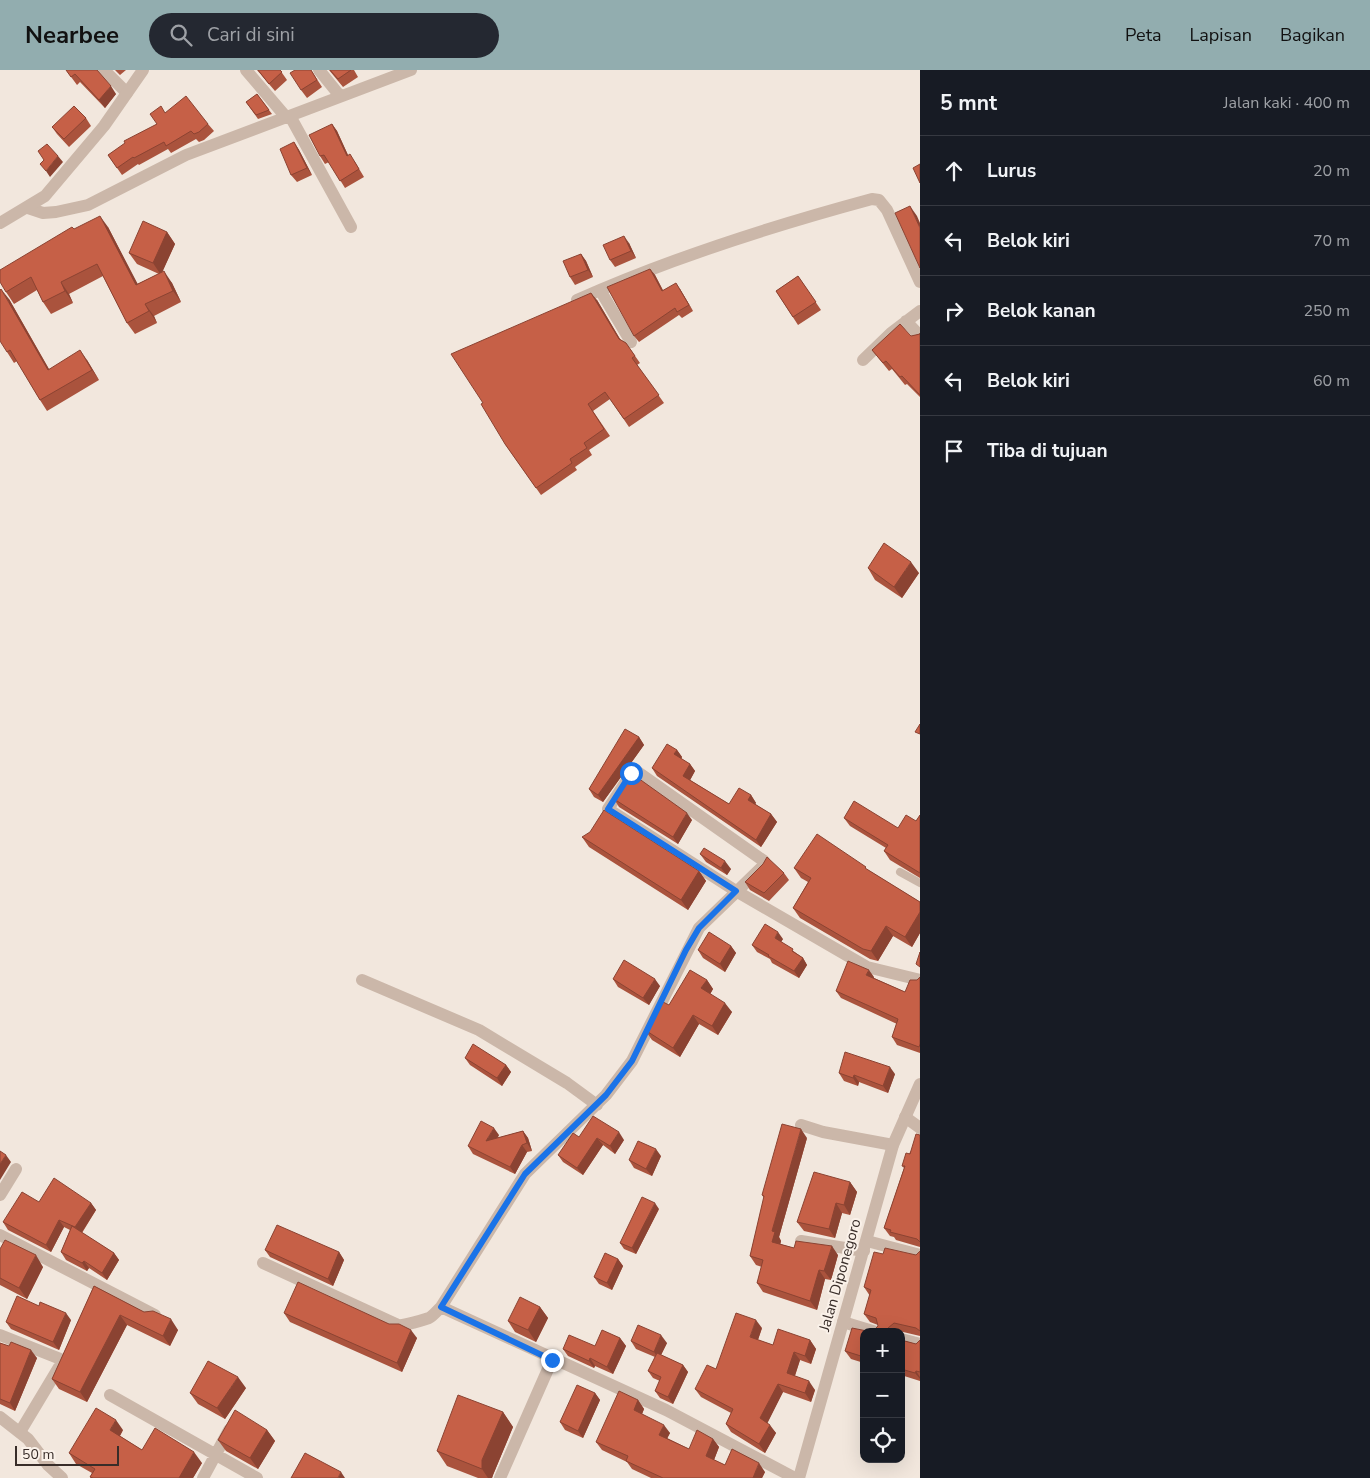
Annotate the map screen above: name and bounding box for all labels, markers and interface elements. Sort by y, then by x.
search box [149,13,499,58]
text: Nearbee [25,19,119,51]
icon: search [167,21,195,49]
text: Cari di sini [207,22,295,48]
text: Peta [1125,23,1161,47]
text: Lapisan [1189,23,1252,47]
text: Bagikan [1280,23,1345,47]
text: 5 mnt [940,89,997,117]
text: Jalan kaki · 400 m [1223,92,1350,114]
icon: ahead [940,157,968,185]
text: Lurus [987,158,1036,184]
text: 20 m [1313,160,1350,182]
icon: left [940,227,968,255]
text: Belok kiri [987,228,1070,254]
text: 70 m [1313,230,1350,252]
icon: right [940,297,968,325]
text: Belok kanan [987,298,1096,324]
text: 250 m [1303,300,1350,322]
icon: left [940,367,968,395]
text: Belok kiri [987,368,1070,394]
text: 60 m [1313,370,1350,392]
icon: arrive [940,437,968,465]
text: Tiba di tujuan [987,438,1108,464]
route start [620,762,643,785]
street label: Jalan Diponegoro [814,1216,866,1335]
map controls [860,1328,905,1463]
button: + [860,1328,905,1373]
route end [541,1349,564,1372]
button: − [860,1373,905,1418]
button: locate [860,1418,905,1463]
scale bar [15,1443,119,1466]
text: 50 m [22,1445,54,1464]

